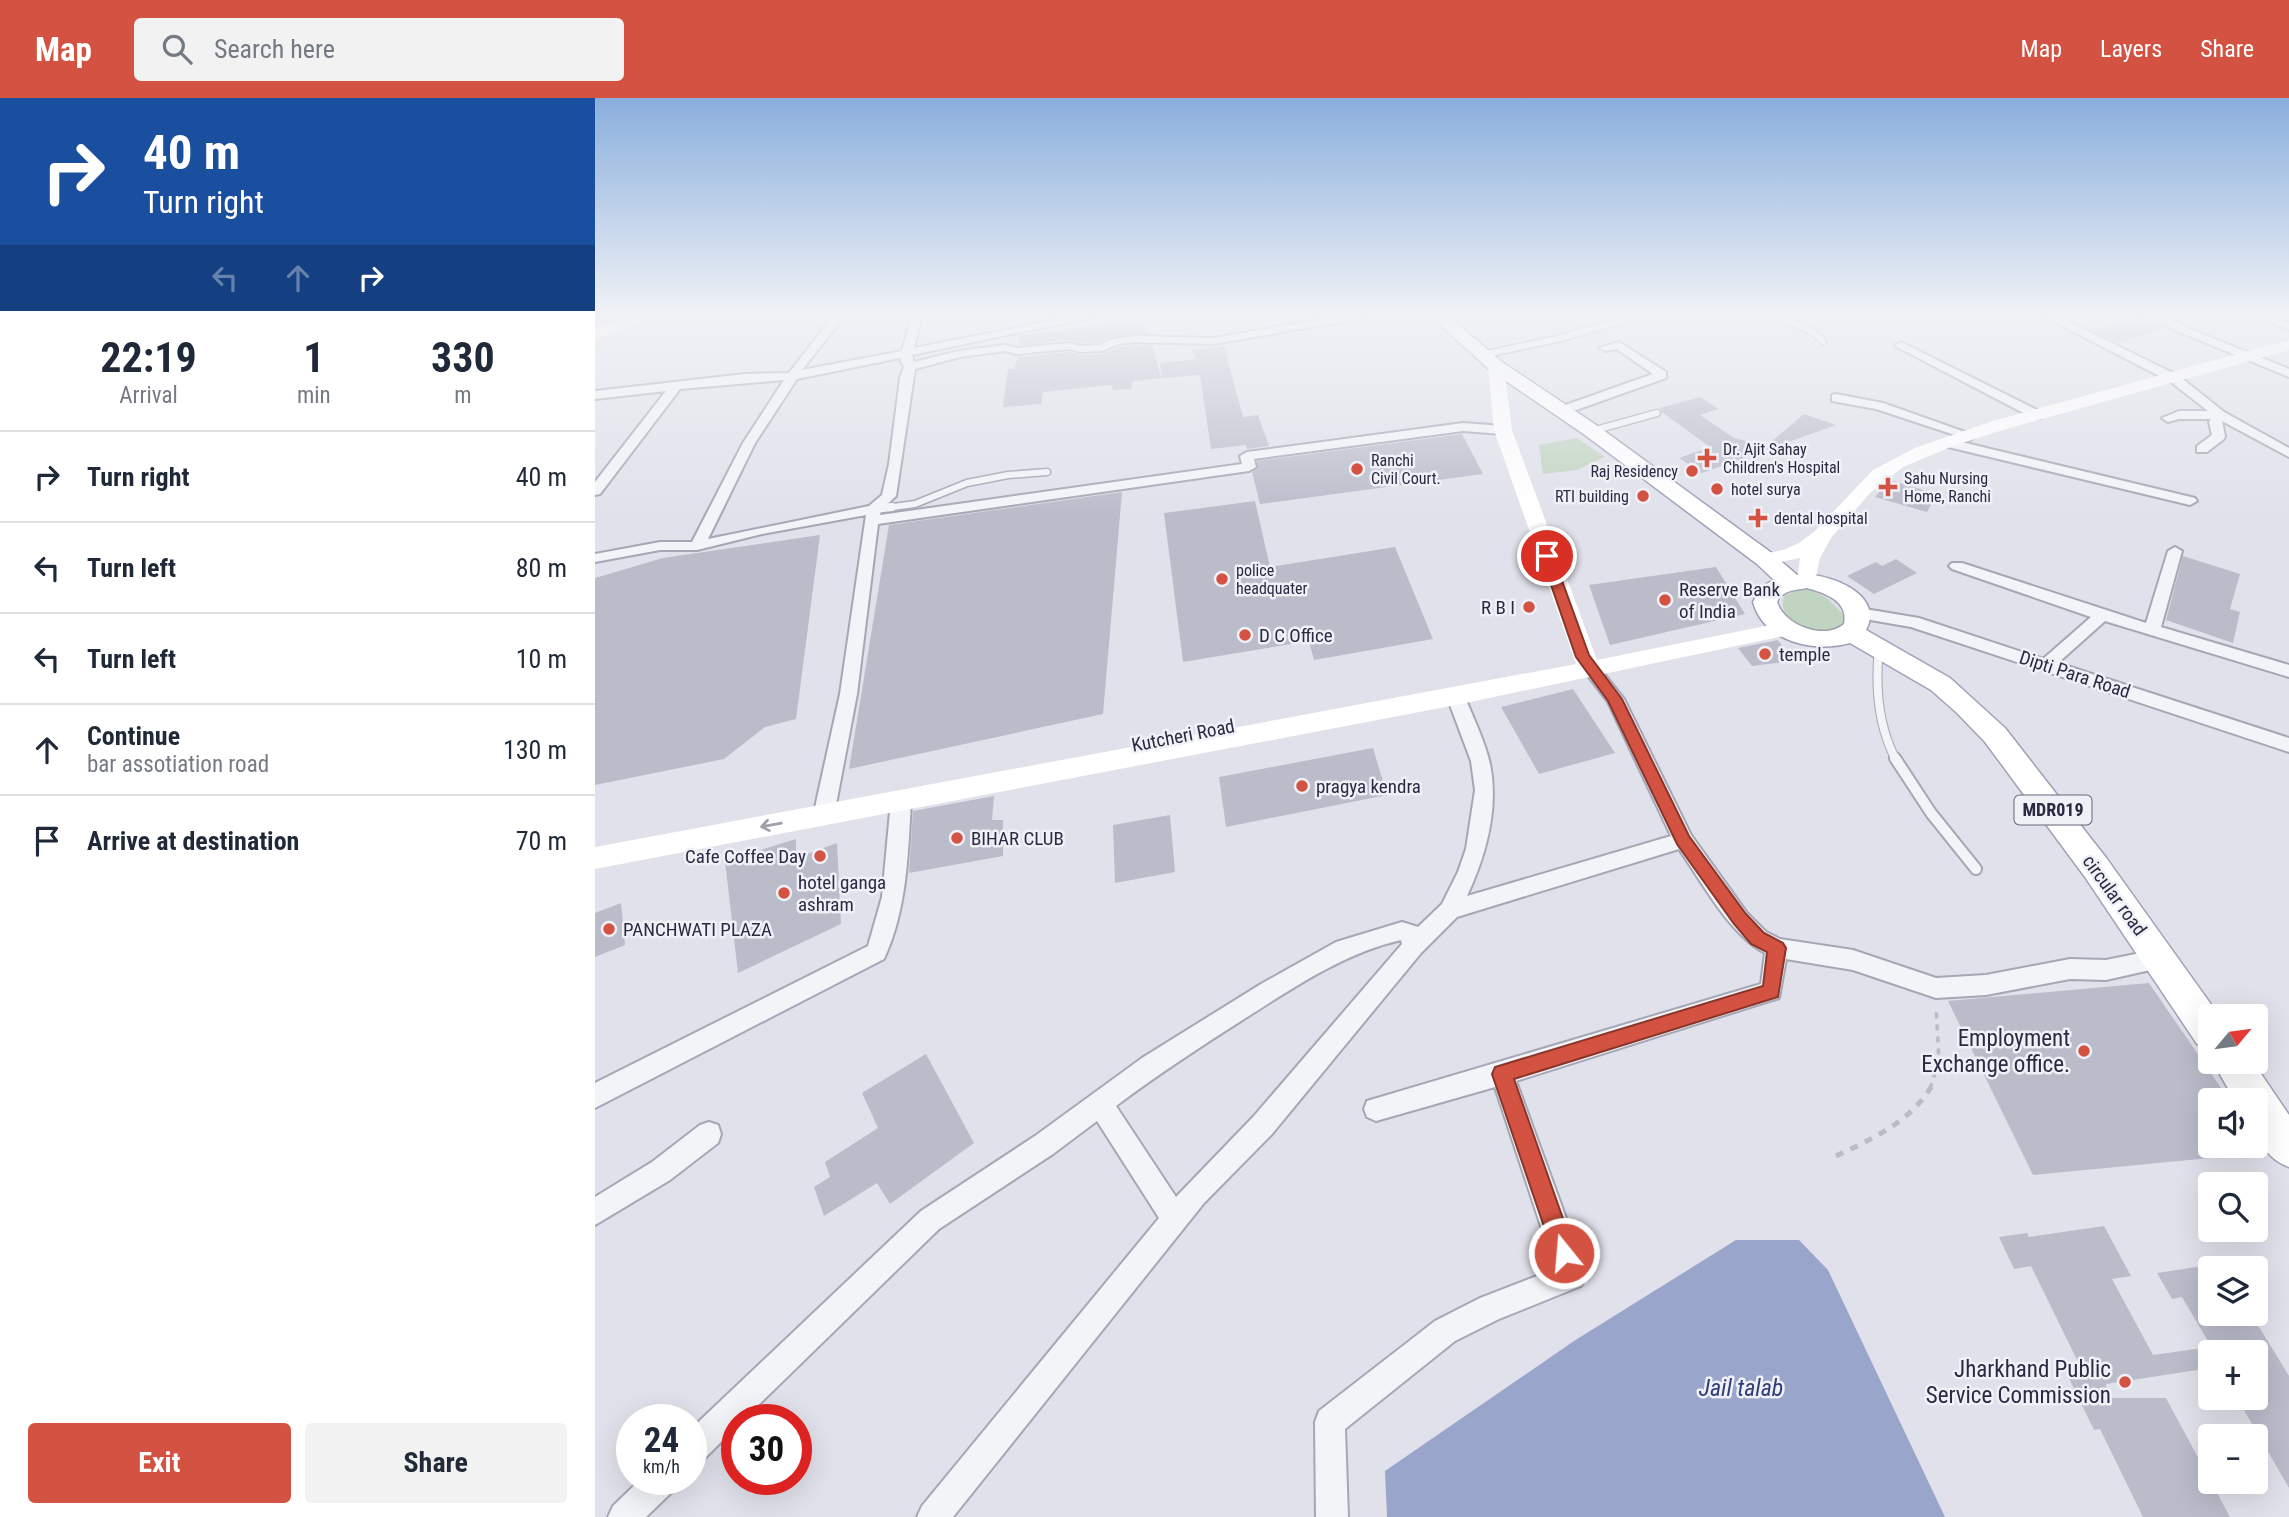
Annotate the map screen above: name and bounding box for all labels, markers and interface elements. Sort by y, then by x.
search box [134,18,624,81]
text: Map [35,30,92,69]
icon: search [158,30,196,68]
text: Search here [214,34,335,64]
text: Map [2021,35,2062,63]
text: Layers [2100,35,2162,63]
text: Share [2200,35,2254,63]
text: 40 m [143,124,240,181]
icon: right [28,126,119,217]
text: Turn right [143,183,264,221]
icon: left [206,259,244,297]
icon: ahead [279,259,317,297]
icon: right [352,259,390,297]
text: 22:19 [100,333,197,382]
text: 1 [303,333,324,382]
text: 330 [431,333,495,382]
text: Arrival [119,382,178,409]
text: min [297,382,331,409]
text: m [454,382,471,409]
place label: Dr. Ajit Sahay Children's Hospital [1723,440,1840,477]
marker: Dr. Ajit Sahay Children's Hospital [1697,448,1717,468]
place label: Ranchi Civil Court. [1371,451,1441,488]
icon: right [28,458,66,496]
marker: Ranchi Civil Court. [1349,461,1365,477]
text: Turn right [87,462,189,492]
text: 40 m [516,462,567,492]
place label: Raj Residency [1590,462,1678,481]
marker: Raj Residency [1684,463,1700,479]
place label: Sahu Nursing Home, Ranchi [1904,469,1991,506]
marker: Sahu Nursing Home, Ranchi [1878,477,1898,497]
place label: hotel surya [1731,480,1801,499]
marker: hotel surya [1709,481,1725,497]
place label: RTI building [1555,487,1629,506]
marker: RTI building [1635,488,1651,504]
marker: dental hospital [1748,508,1768,528]
place label: dental hospital [1774,509,1868,528]
pin [1517,526,1577,586]
icon: arrive [1528,537,1566,575]
icon: left [28,549,66,587]
text: Turn left [87,553,176,583]
text: 80 m [516,553,567,583]
place label: police headquater [1236,561,1307,598]
marker: police headquater [1214,571,1230,587]
place label: Reserve Bank of India [1679,578,1780,623]
marker: Reserve Bank of India [1657,592,1673,608]
place label: R B I [1481,596,1515,619]
marker: R B I [1521,599,1537,615]
place label: D C Office [1259,624,1333,647]
marker: D C Office [1237,627,1253,643]
icon: left [28,640,66,678]
place label: temple [1779,643,1831,666]
text: Turn left [87,644,176,674]
text: 10 m [516,644,567,674]
marker: temple [1757,646,1773,662]
street label: Dipti Para Road [2016,646,2133,703]
street label: Kutcheri Road [1130,714,1237,757]
text: Continue [87,721,180,751]
icon: ahead [28,731,66,769]
text: 130 m [503,735,567,765]
text: bar assotiation road [87,751,269,778]
place label: pragya kendra [1316,775,1421,798]
marker: pragya kendra [1294,778,1310,794]
road number: MDR019 [2015,796,2091,824]
one-way arrow [760,819,783,832]
icon: arrive [28,822,66,860]
text: Arrive at destination [87,826,299,856]
text: 70 m [516,826,567,856]
place label: BIHAR CLUB [971,827,1064,850]
marker: BIHAR CLUB [949,830,965,846]
place label: Cafe Coffee Day [685,845,806,868]
marker: Cafe Coffee Day [812,848,828,864]
street label: circular road [2078,851,2152,940]
place label: hotel ganga ashram [798,871,886,916]
marker: hotel ganga ashram [776,885,792,901]
place label: PANCHWATI PLAZA [623,918,772,941]
marker: PANCHWATI PLAZA [601,921,617,937]
north arrow [2198,1004,2268,1074]
map controls [2198,1004,2268,1494]
place label: Employment Exchange office. [1921,1025,2070,1078]
marker: Employment Exchange office. [2076,1043,2092,1059]
button: sound [2198,1088,2268,1158]
button: search [2198,1172,2268,1242]
position arrow [1527,1216,1601,1290]
button: layers [2198,1256,2268,1326]
button: + [2198,1340,2268,1410]
place label: Jharkhand Public Service Commission [1926,1356,2111,1409]
water label: Jail talab [1699,1374,1783,1402]
marker: Jharkhand Public Service Commission [2117,1374,2133,1390]
speed limit sign: 30 [721,1404,812,1495]
text: 24 [644,1420,679,1461]
button: Exit [28,1423,291,1503]
button: Share [305,1423,567,1503]
button: − [2198,1424,2268,1494]
text: km/h [643,1456,680,1477]

